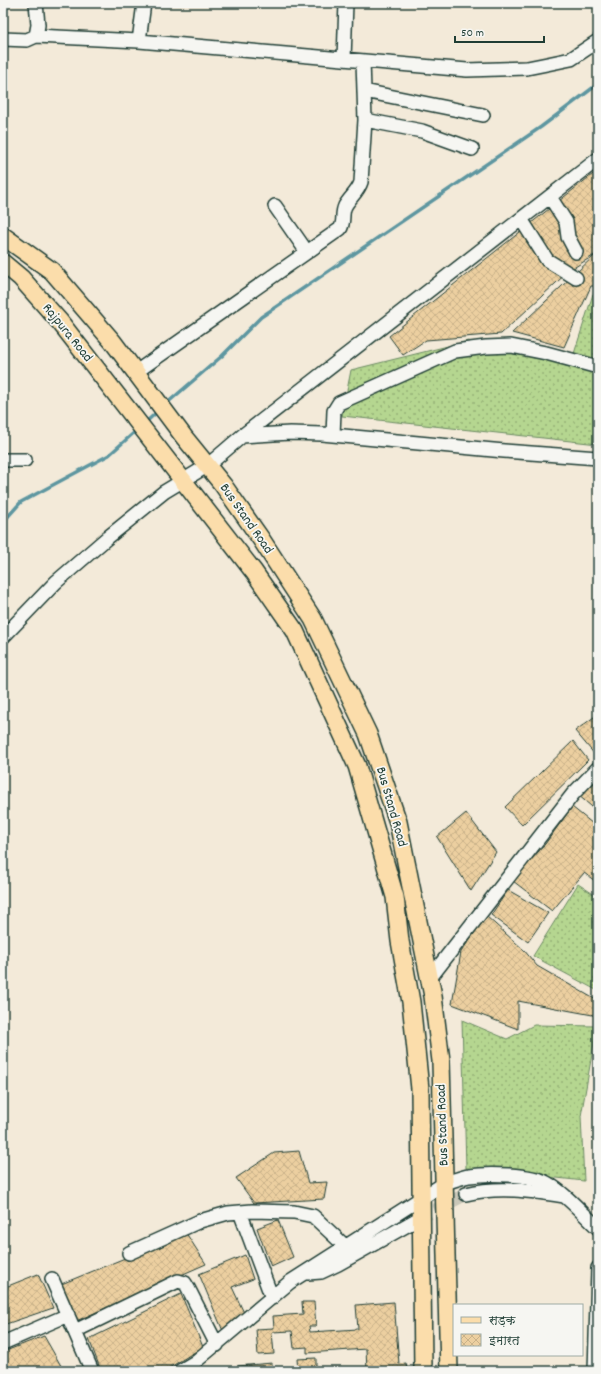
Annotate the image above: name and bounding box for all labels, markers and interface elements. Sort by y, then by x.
scale bar [455,18,544,44]
text: 50 m [461,25,484,42]
street label: Rajpura Road [37,299,97,367]
street label: Bus Stand Road [214,480,278,558]
street label: Bus Stand Road [370,765,412,849]
street label: Bus Stand Road [432,1084,454,1166]
legend [453,1304,583,1356]
text: सड़क [488,1313,517,1330]
text: इमारत [488,1333,520,1350]

